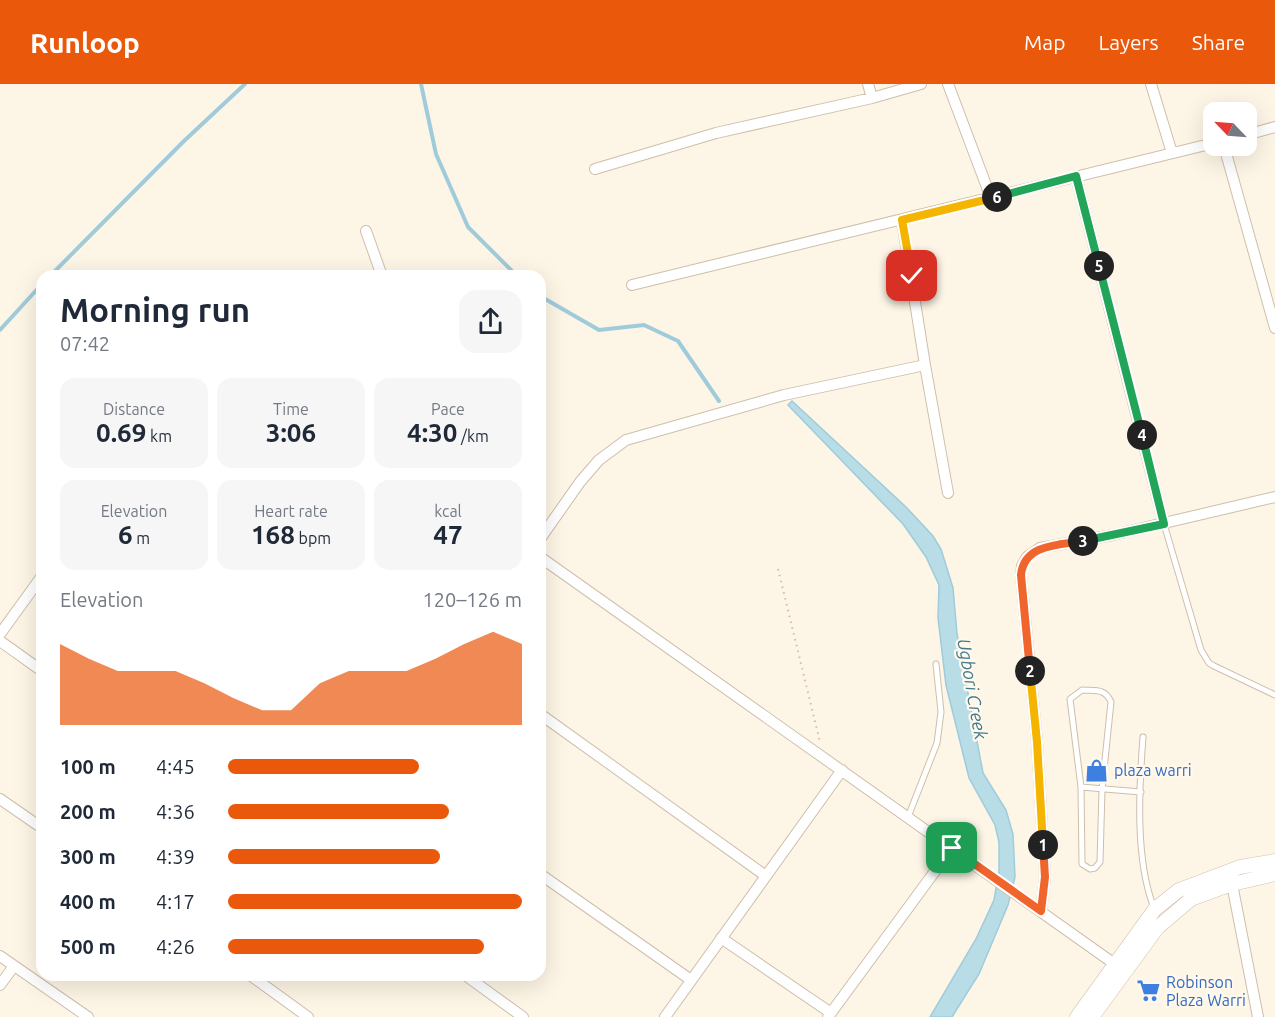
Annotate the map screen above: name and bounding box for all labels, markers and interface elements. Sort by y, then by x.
text: Runloop [30,27,140,58]
text: Map [1024,30,1065,54]
text: Layers [1098,30,1159,54]
text: Share [1192,30,1245,54]
north arrow [1203,102,1257,156]
map controls [1203,102,1257,156]
pin: 6 [982,182,1012,212]
text: 6 [992,188,1002,206]
pin [886,250,937,301]
pin: 5 [1084,251,1114,281]
text: 5 [1094,257,1104,275]
icon: check [895,259,928,292]
button: share [459,290,522,353]
text: Morning run [60,291,250,328]
text: 07:42 [60,332,110,355]
text: Distance [103,400,165,418]
text: Time [273,400,309,418]
text: Pace [431,400,465,418]
text: 0.69 [96,418,146,447]
text: 3:06 [266,418,316,447]
text: 4:30 [407,418,457,447]
pin: 4 [1127,420,1157,450]
text: 4 [1137,426,1147,444]
text: km [146,427,172,445]
text: /km [457,427,489,445]
text: Elevation [101,502,167,520]
text: Heart rate [254,502,328,520]
text: kcal [434,502,462,520]
text: 6 [118,520,133,549]
text: 168 [251,520,295,549]
text: 47 [433,520,463,549]
pin: 3 [1068,526,1098,556]
text: m [133,529,150,547]
text: bpm [295,529,331,547]
text: 3 [1078,532,1088,550]
text: Elevation [60,588,143,611]
text: 120–126 m [423,588,522,611]
water label: Ugbori Creek [954,637,992,742]
pin: 2 [1015,656,1045,686]
text: 2 [1025,662,1035,680]
text: 100 m [60,755,116,778]
text: 4:45 [156,755,195,778]
shop icon: plaza warri [1083,757,1109,783]
place label: plaza warri [1114,761,1192,779]
text: 200 m [60,800,116,823]
text: 4:36 [156,800,195,823]
pin [926,822,977,873]
pin: 1 [1028,830,1058,860]
icon: arrive [935,831,968,864]
text: 1 [1038,836,1048,854]
text: 300 m [60,845,116,868]
text: 4:39 [156,845,195,868]
text: 400 m [60,890,116,913]
text: 4:17 [156,890,195,913]
text: 500 m [60,935,116,958]
text: 4:26 [156,935,195,958]
place label: Robinson Plaza Warri [1166,973,1246,1009]
supermarket icon: Robinson Plaza Warri [1135,978,1161,1004]

